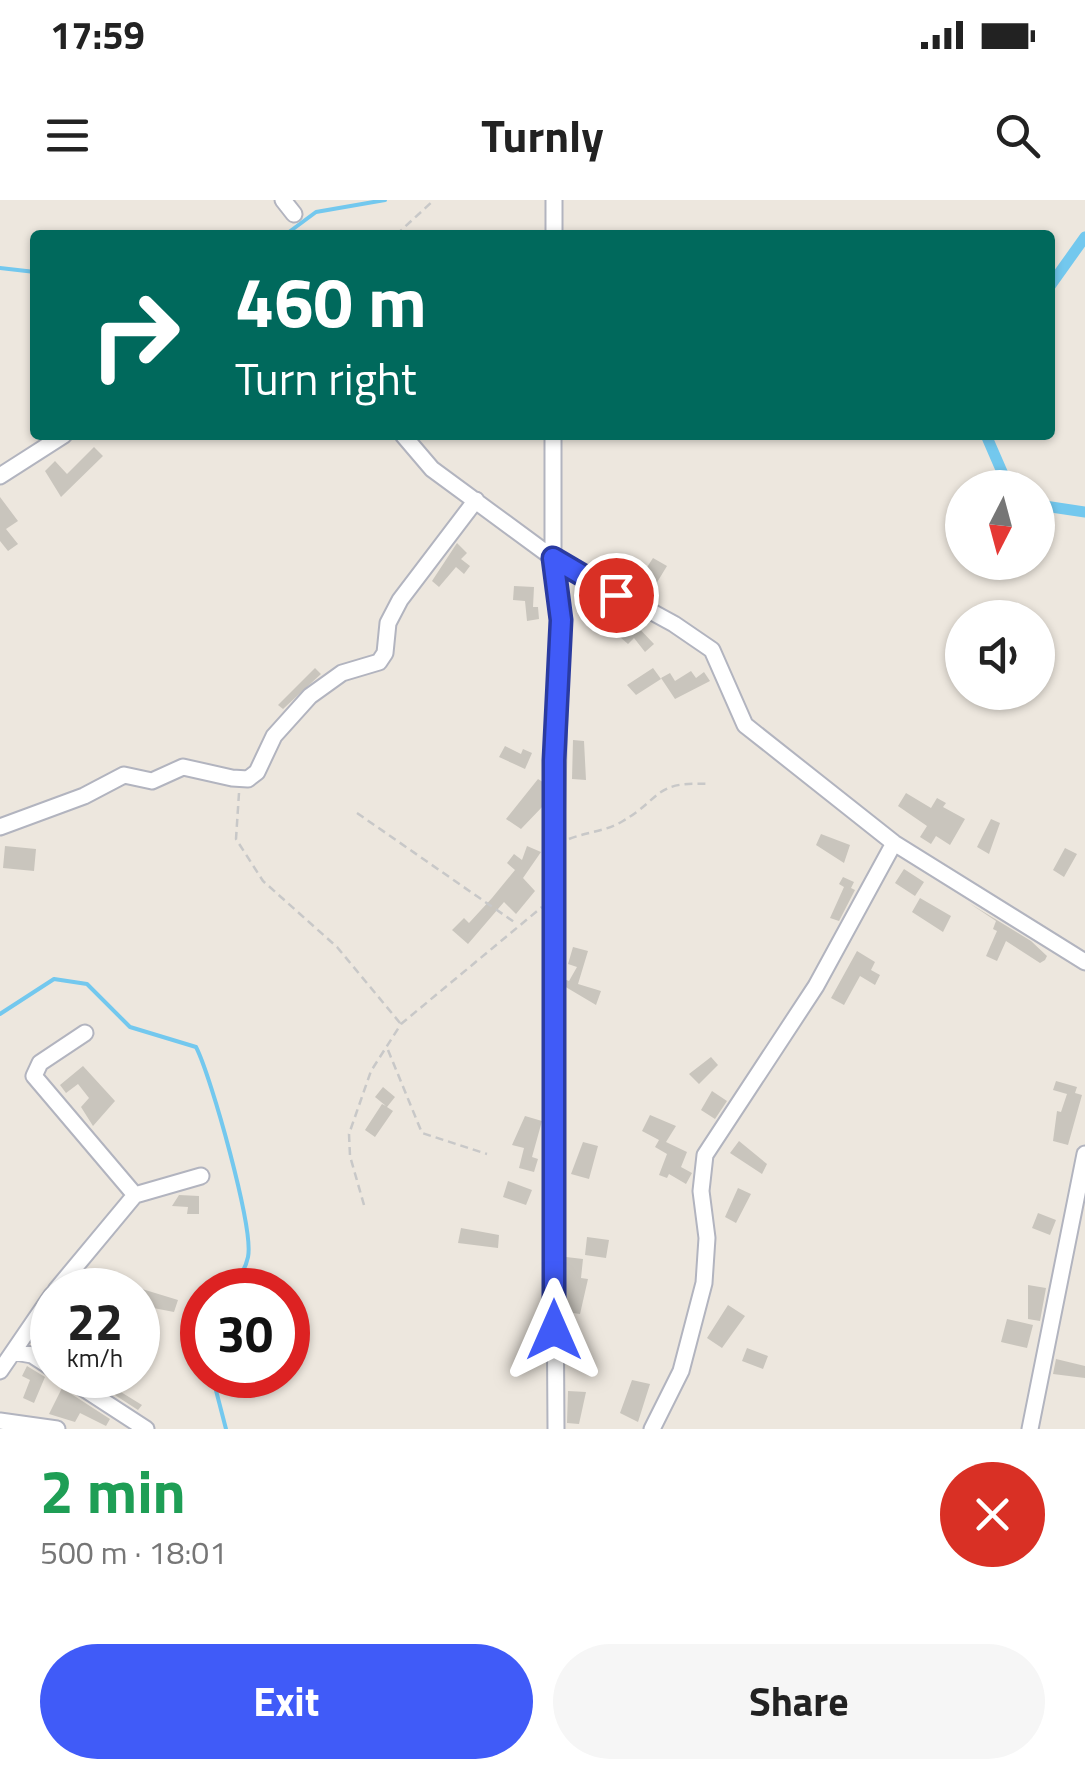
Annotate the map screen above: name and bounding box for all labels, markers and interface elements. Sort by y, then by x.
text: 17:59 [50,6,145,64]
text: Turnly [481,101,604,169]
icon: menu [40,108,95,163]
icon: search [990,108,1045,163]
text: 460 m [235,248,427,354]
icon: right [70,270,200,400]
text: Turn right [235,344,417,412]
north arrow [945,470,1055,580]
map controls [945,470,1055,710]
pin [574,553,659,638]
icon: arrive [589,568,644,623]
button: sound [945,600,1055,710]
speed limit sign: 30 [180,1268,310,1398]
position arrow [502,1278,606,1382]
text: 22 [67,1283,123,1359]
text: km/h [67,1339,123,1377]
text: 2 min [40,1445,186,1536]
button: close [940,1462,1045,1567]
text: 500 m · 18:01 [40,1528,227,1576]
button: Exit [40,1644,533,1759]
button: Share [553,1644,1045,1759]

